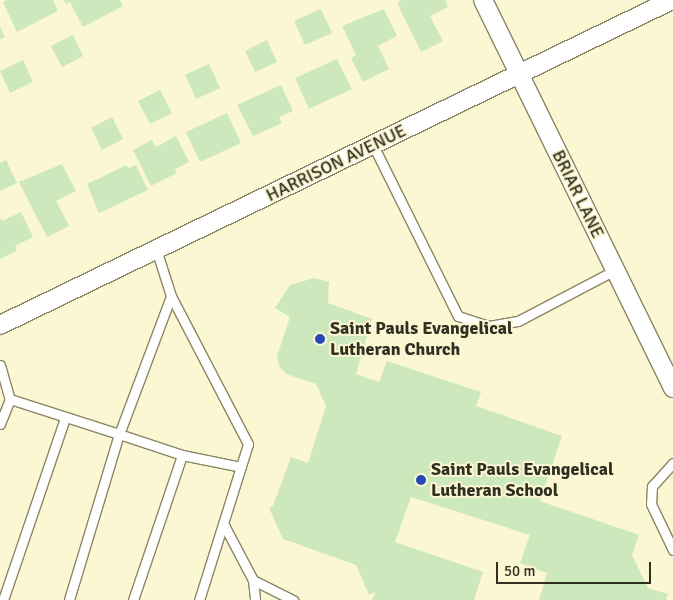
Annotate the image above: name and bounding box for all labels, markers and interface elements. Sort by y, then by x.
street label: HARRISON AVENUE [262,120,410,206]
street label: BRIAR LANE [547,146,609,242]
place label: Saint Pauls Evangelical Lutheran Church [330,318,513,360]
marker: Saint Pauls Evangelical Lutheran Church [314,333,326,345]
place label: Saint Pauls Evangelical Lutheran School [431,459,614,502]
marker: Saint Pauls Evangelical Lutheran School [415,474,427,486]
scale bar [498,552,653,584]
text: 50 m [504,562,535,580]

